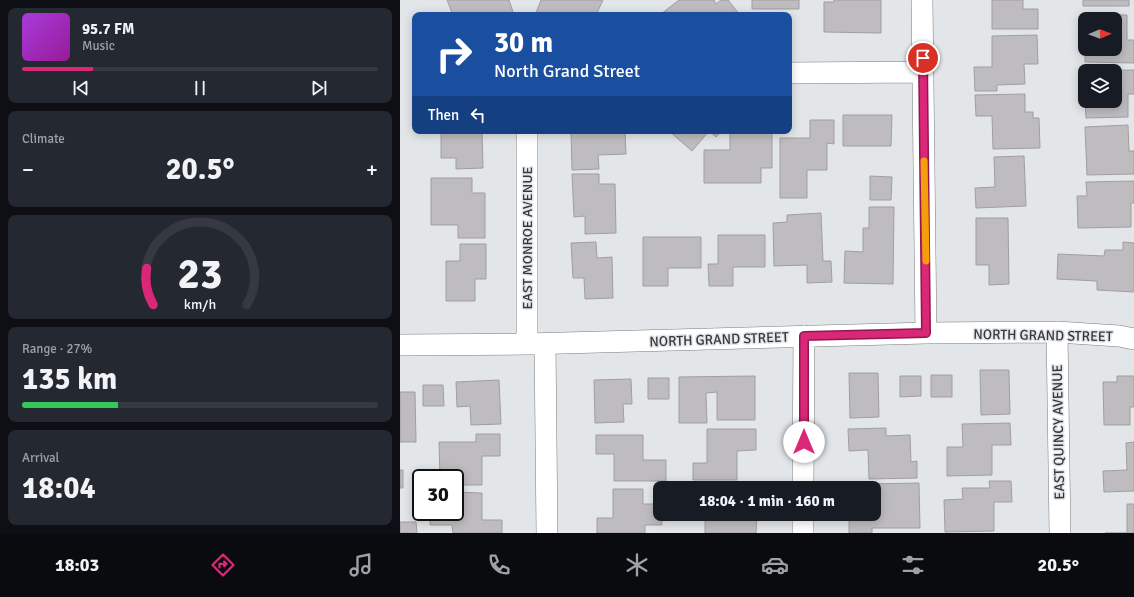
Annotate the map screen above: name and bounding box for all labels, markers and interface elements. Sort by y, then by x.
north arrow [1078,12,1122,56]
map controls [1078,12,1122,108]
text: 95.7 FM [82,20,134,38]
text: 30 m [494,26,553,60]
icon: right [428,28,480,80]
text: Music [82,38,115,54]
pin [906,41,940,75]
icon: arrive [912,47,934,69]
text: North Grand Street [494,60,640,82]
button: layers [1078,64,1122,108]
icon: previous [70,77,92,99]
icon: pause [189,77,211,99]
icon: next [308,77,330,99]
icon: left [467,104,489,126]
text: Then [428,106,459,124]
text: Climate [22,131,65,147]
text: 20.5° [165,151,235,188]
text: − [22,156,34,183]
text: + [366,156,378,183]
street label: EAST MONROE AVENUE [519,166,536,309]
text: 23 [178,248,222,299]
text: km/h [184,295,216,312]
street label: NORTH GRAND STREET [973,326,1113,345]
street label: NORTH GRAND STREET [649,329,789,350]
text: Range · 27% [22,341,92,357]
text: 135 km [22,361,117,398]
street label: EAST QUINCY AVENUE [1049,364,1068,500]
position arrow [783,421,825,463]
text: Arrival [22,450,59,466]
speed limit sign: 30 [412,469,464,521]
text: 18:04 [22,470,96,507]
text: 18:04 · 1 min · 160 m [699,492,835,510]
icon: directions [209,551,237,579]
icon: music [347,551,375,579]
icon: phone [485,551,513,579]
icon: climate [623,551,651,579]
icon: car [761,551,789,579]
icon: filters [899,551,927,579]
text: 18:03 [55,554,99,576]
text: 20.5° [1037,554,1079,576]

